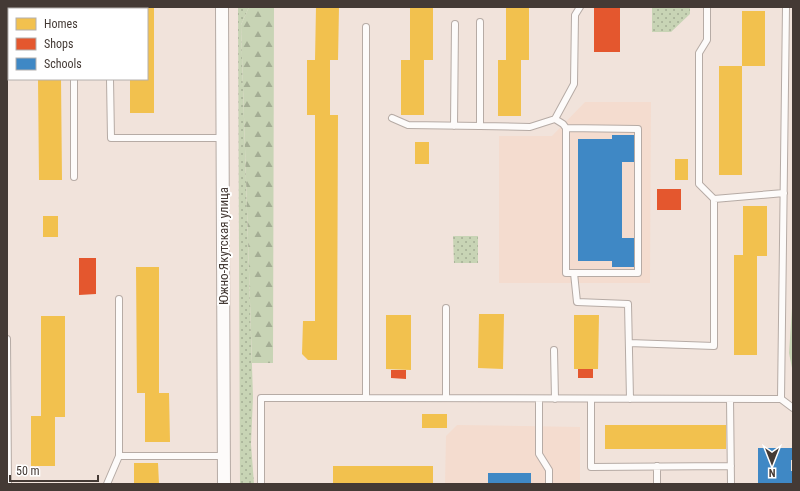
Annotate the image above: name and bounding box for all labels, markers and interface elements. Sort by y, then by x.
legend [8,8,148,80]
text: Homes [44,17,78,31]
text: Shops [44,37,73,51]
text: Schools [44,57,82,71]
street label: Южно-Якутская улица [216,187,231,305]
north arrow [752,443,792,483]
scale bar [10,457,98,483]
text: 50 m [16,464,40,478]
text: N [768,466,775,479]

